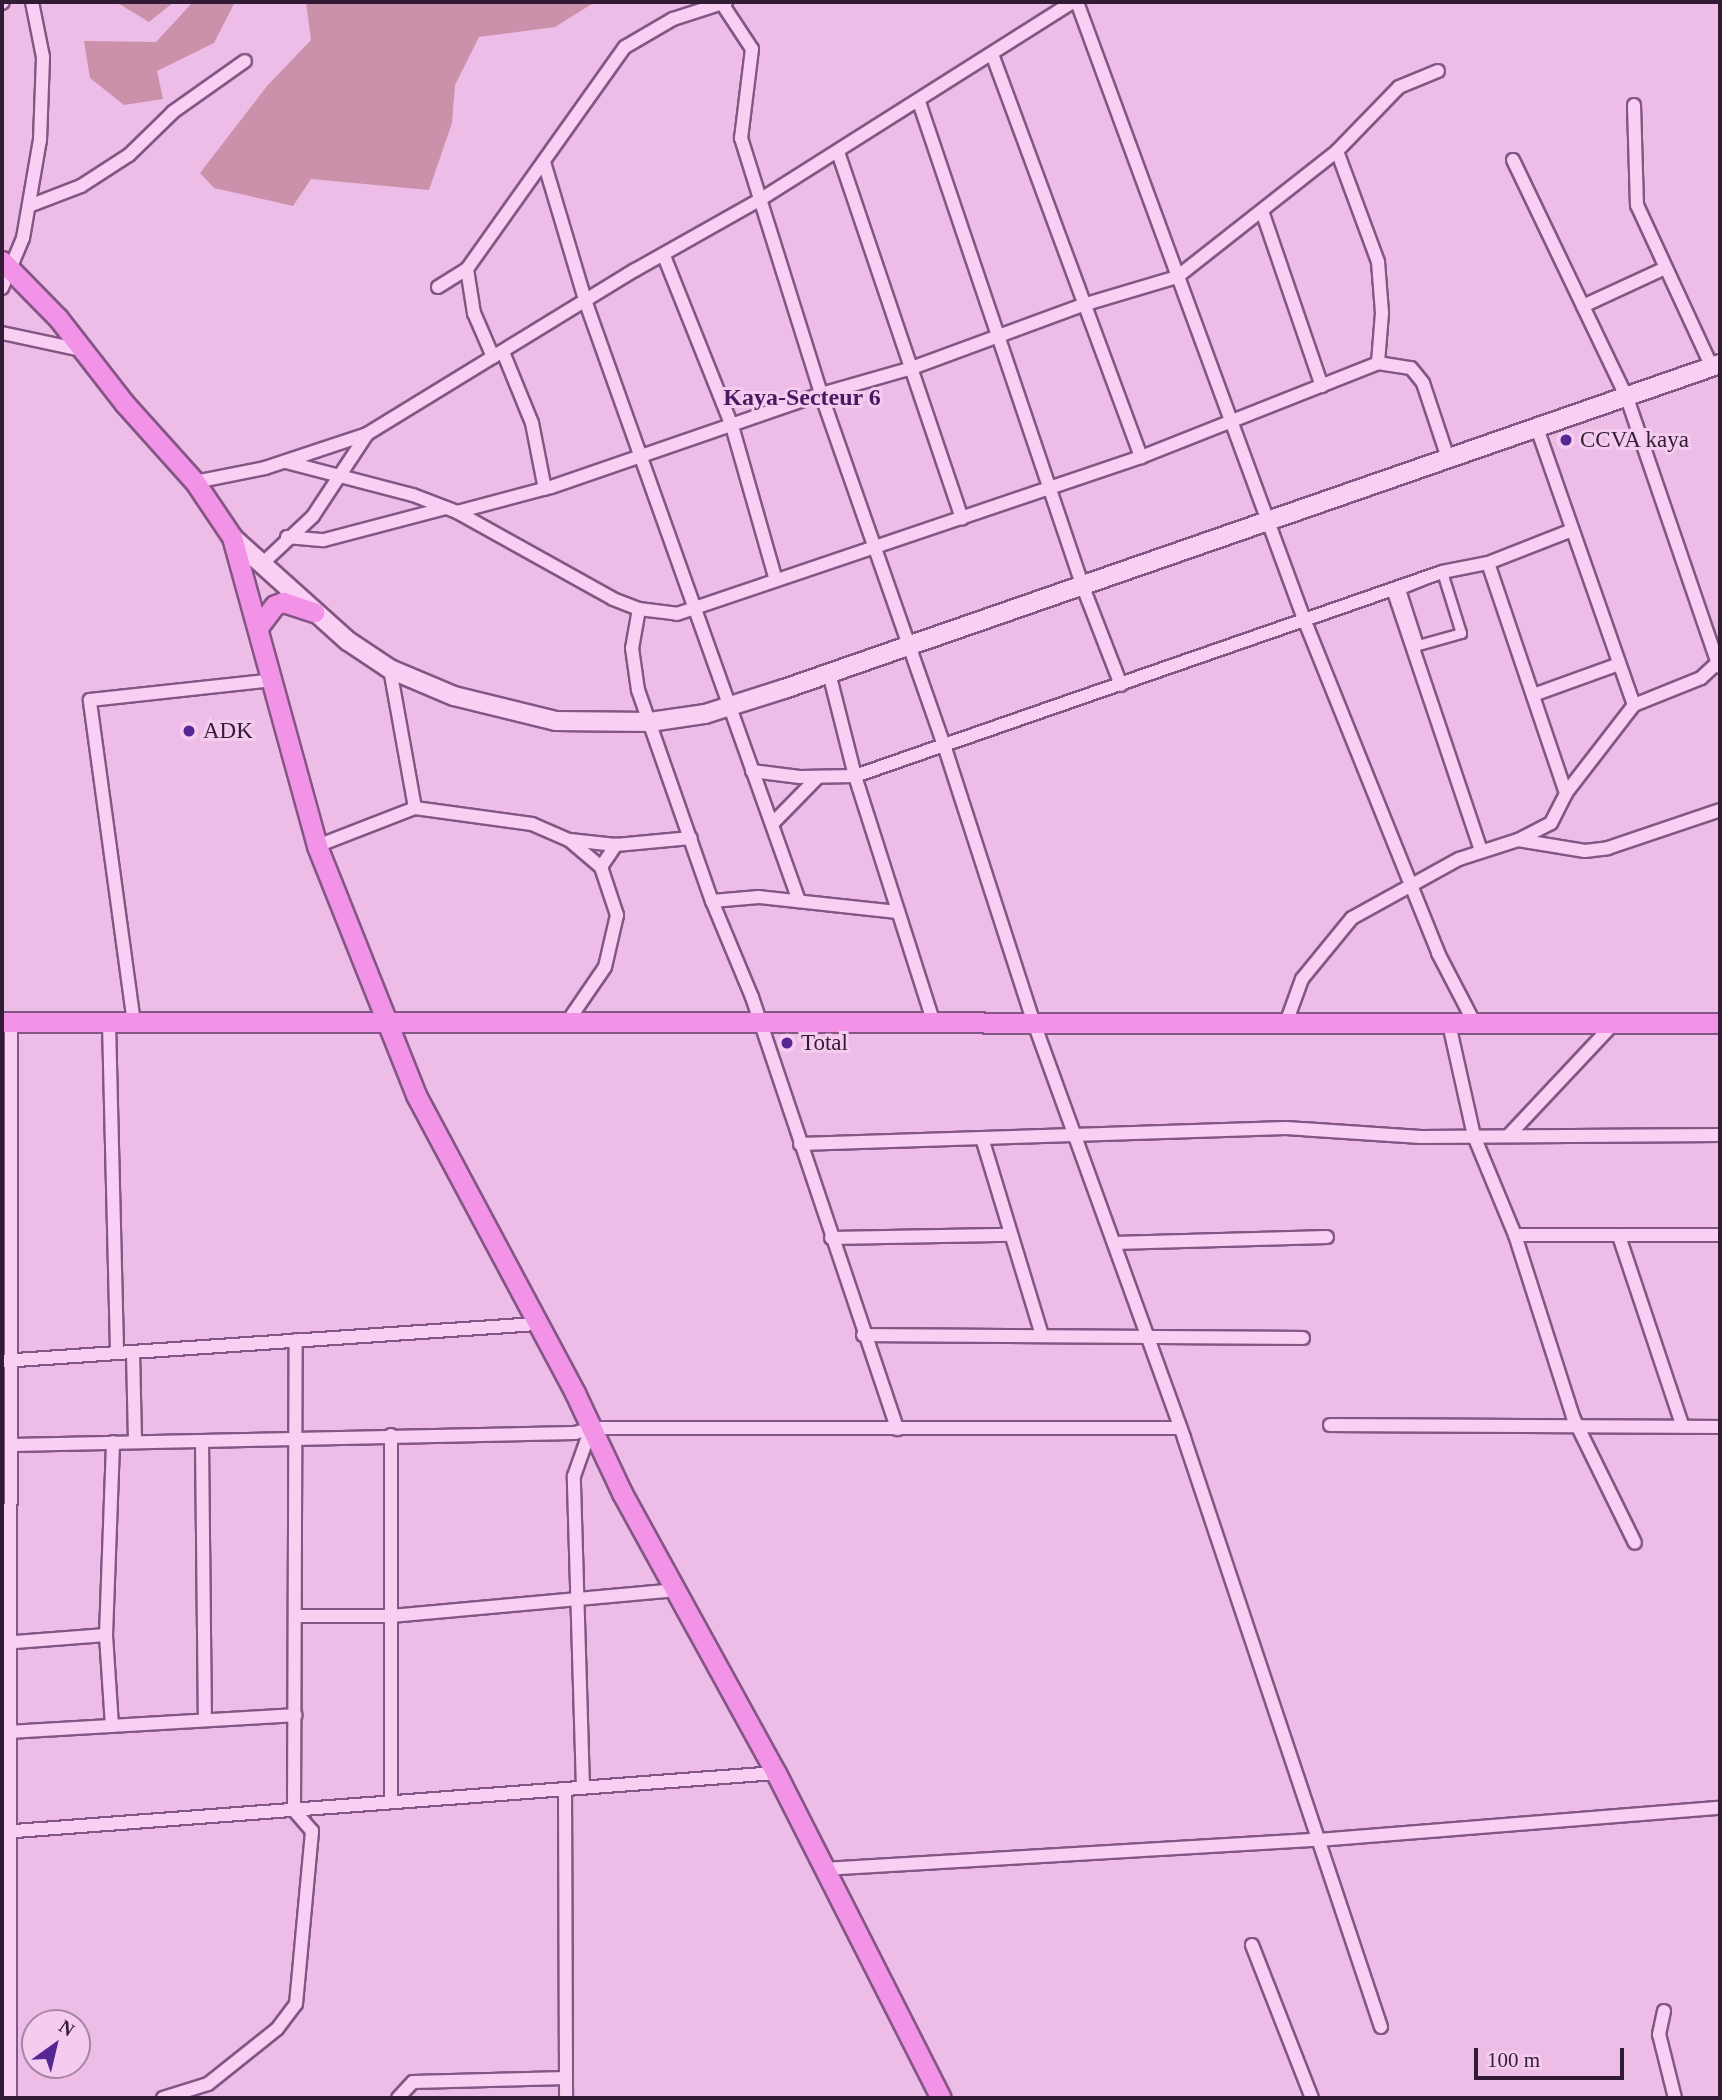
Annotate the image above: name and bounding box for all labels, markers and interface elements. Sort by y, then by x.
district label: Kaya-Secteur 6 [723,384,881,412]
place label: CCVA kaya [1580,426,1690,454]
marker: CCVA kaya [1558,432,1574,448]
place label: ADK [203,717,253,745]
marker: ADK [181,723,197,739]
place label: Total [801,1029,848,1057]
marker: Total [779,1035,795,1051]
north arrow [21,2009,91,2079]
text: N [55,2015,78,2040]
scale bar [1477,2034,1628,2078]
text: 100 m [1487,2048,1540,2072]

